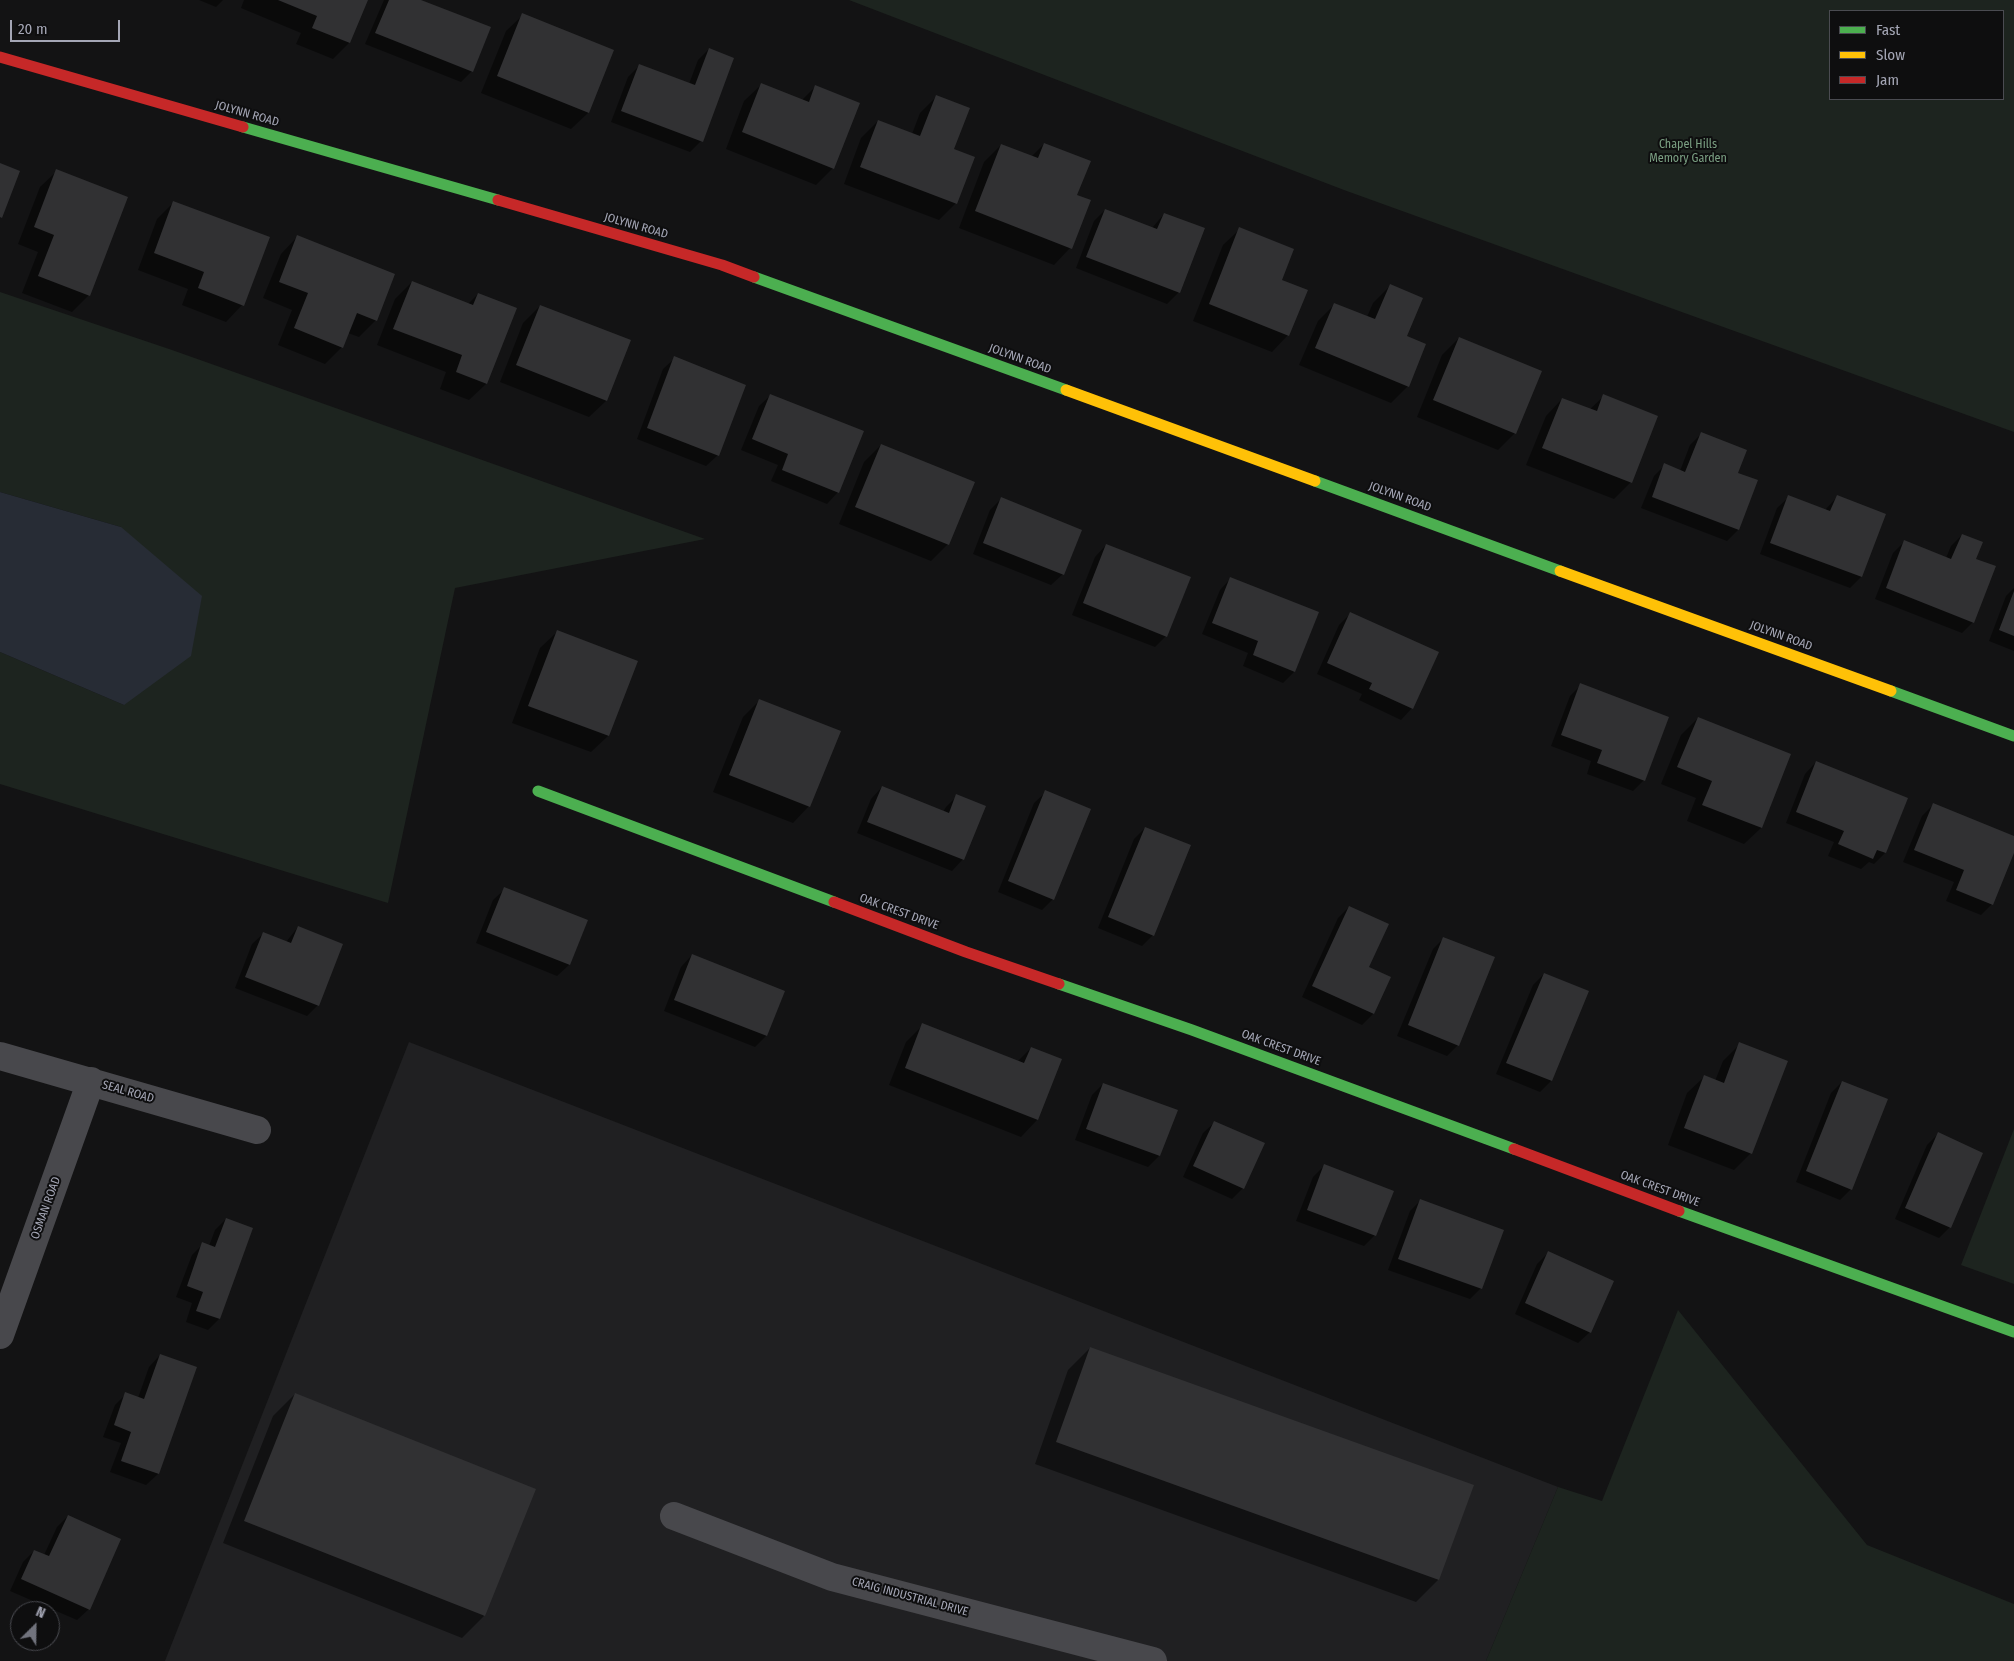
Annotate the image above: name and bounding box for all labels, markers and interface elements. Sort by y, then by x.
scale bar [12,10,122,42]
legend [1829,10,2004,100]
text: 20 m [18,20,48,38]
text: Fast [1876,21,1900,39]
text: Slow [1876,46,1905,64]
text: Jam [1876,71,1899,89]
street label: JOLYNN ROAD [214,98,280,130]
park label: Chapel Hills Memory Garden [1649,138,1727,166]
street label: JOLYNN ROAD [603,210,669,242]
street label: JOLYNN ROAD [987,341,1053,377]
street label: JOLYNN ROAD [1367,479,1433,515]
street label: JOLYNN ROAD [1748,618,1814,654]
street label: OAK CREST DRIVE [857,891,941,933]
street label: OAK CREST DRIVE [1239,1027,1323,1069]
street label: SEAL ROAD [100,1078,156,1106]
street label: OAK CREST DRIVE [1618,1168,1702,1210]
street label: OSMAN ROAD [28,1175,64,1241]
street label: CRAIG INDUSTRIAL DRIVE [850,1575,970,1619]
north arrow [10,1601,60,1651]
text: N [33,1603,48,1622]

